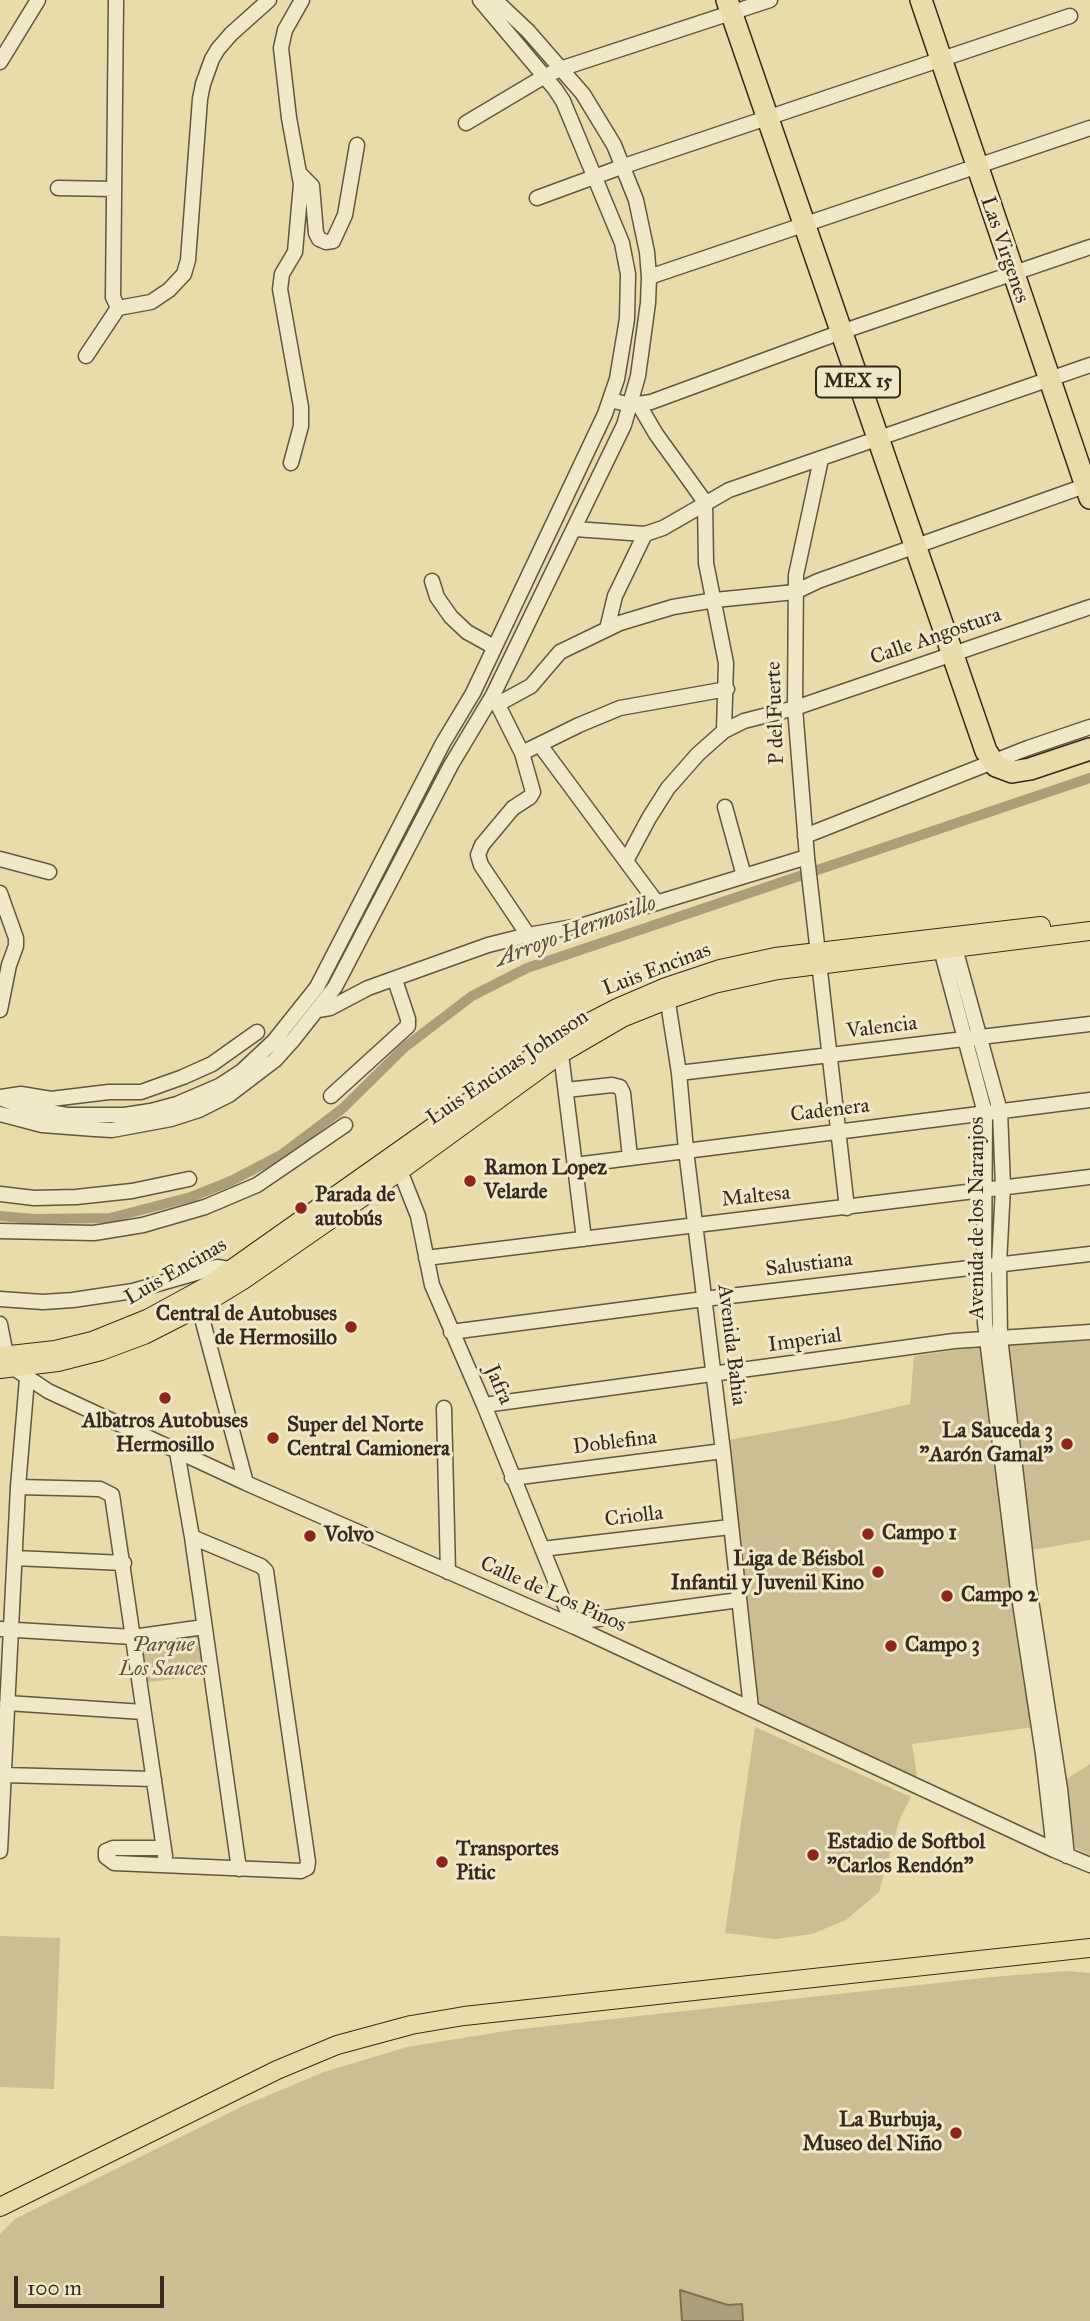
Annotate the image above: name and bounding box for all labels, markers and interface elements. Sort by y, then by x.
street label: Las Virgenes [974,193,1034,307]
road number: MEX 15 [816,366,900,398]
street label: Calle Angostura [867,603,1005,671]
street label: P del Fuerte [762,661,790,765]
water label: Arroyo Hermosillo [492,890,660,974]
street label: Luis Encinas [599,938,715,1002]
street label: Luis Encinas Johnson [422,1005,594,1131]
street label: Valencia [845,1011,919,1045]
street label: Cadenera [789,1094,871,1128]
street label: Avenida de los Naranjos [965,1116,991,1320]
place label: Ramon Lopez Velarde [484,1156,607,1206]
marker: Ramon Lopez Velarde [462,1173,478,1189]
street label: Maltesa [720,1181,792,1213]
place label: Parada de autobús [315,1183,395,1233]
marker: Parada de autobús [293,1200,309,1216]
street label: Luis Encinas [121,1233,231,1311]
street label: Salustiana [764,1247,854,1283]
street label: Avenida Bahia [711,1283,751,1407]
place label: Central de Autobuses de Hermosillo [156,1302,337,1352]
marker: Central de Autobuses de Hermosillo [343,1319,359,1335]
street label: Imperial [767,1323,843,1359]
street label: Jafra [478,1361,518,1409]
marker: Albatros Autobuses Hermosillo [157,1390,173,1406]
place label: Albatros Autobuses Hermosillo [82,1409,248,1459]
place label: Super del Norte Central Camionera [287,1413,450,1463]
place label: La Sauceda 3 "Aarón Gamal" [920,1419,1053,1469]
street label: Doblefina [572,1425,658,1461]
marker: Super del Norte Central Camionera [265,1430,281,1446]
marker: La Sauceda 3 "Aarón Gamal" [1059,1436,1075,1452]
street label: Criolla [603,1501,665,1533]
place label: Campo 1 [882,1521,957,1547]
place label: Volvo [324,1523,374,1549]
marker: Campo 1 [860,1526,876,1542]
marker: Volvo [302,1528,318,1544]
place label: Liga de Béisbol Infantil y Juvenil Kino [671,1547,864,1597]
street label: Calle de Los Pinos [476,1551,630,1639]
marker: Liga de Béisbol Infantil y Juvenil Kino [870,1564,886,1580]
place label: Campo 2 [961,1583,1038,1609]
marker: Campo 2 [939,1588,955,1604]
park label: Parque Los Sauces [119,1633,207,1683]
place label: Campo 3 [905,1633,980,1659]
marker: Campo 3 [883,1638,899,1654]
place label: Estadio de Softbol "Carlos Rendón" [827,1830,985,1880]
place label: Transportes Pitic [456,1837,559,1887]
marker: Estadio de Softbol "Carlos Rendón" [805,1847,821,1863]
marker: Transportes Pitic [434,1854,450,1870]
place label: La Burbuja, Museo del Niño [803,2108,942,2158]
marker: La Burbuja, Museo del Niño [948,2125,964,2141]
scale bar [18,2262,168,2306]
text: 100 m [27,2275,82,2301]

